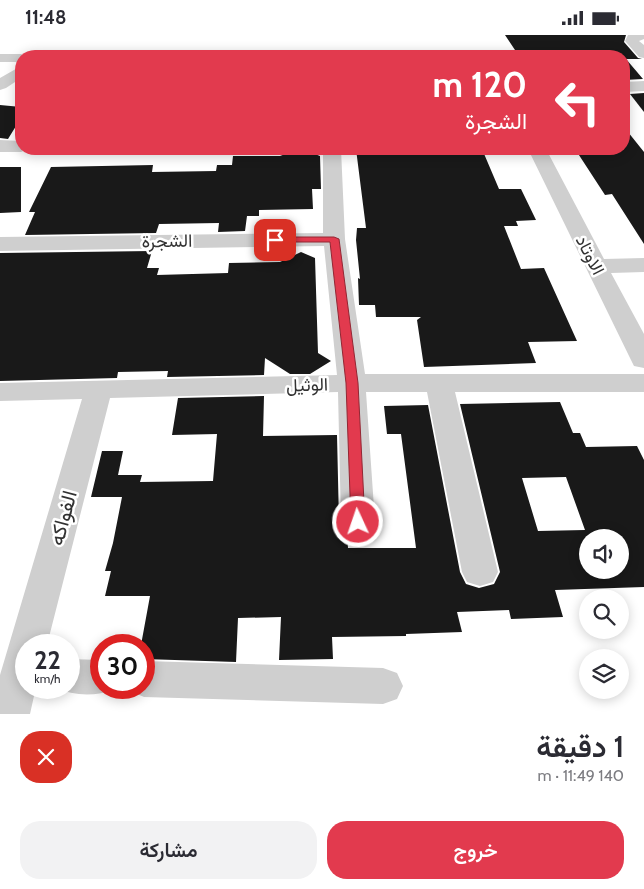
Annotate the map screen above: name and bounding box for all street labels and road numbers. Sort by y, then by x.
street label: الشجرة [141,230,193,252]
street label: الاوتاد [571,231,609,279]
street label: الوثيل [286,373,328,397]
street label: الفواكه [43,488,83,548]

